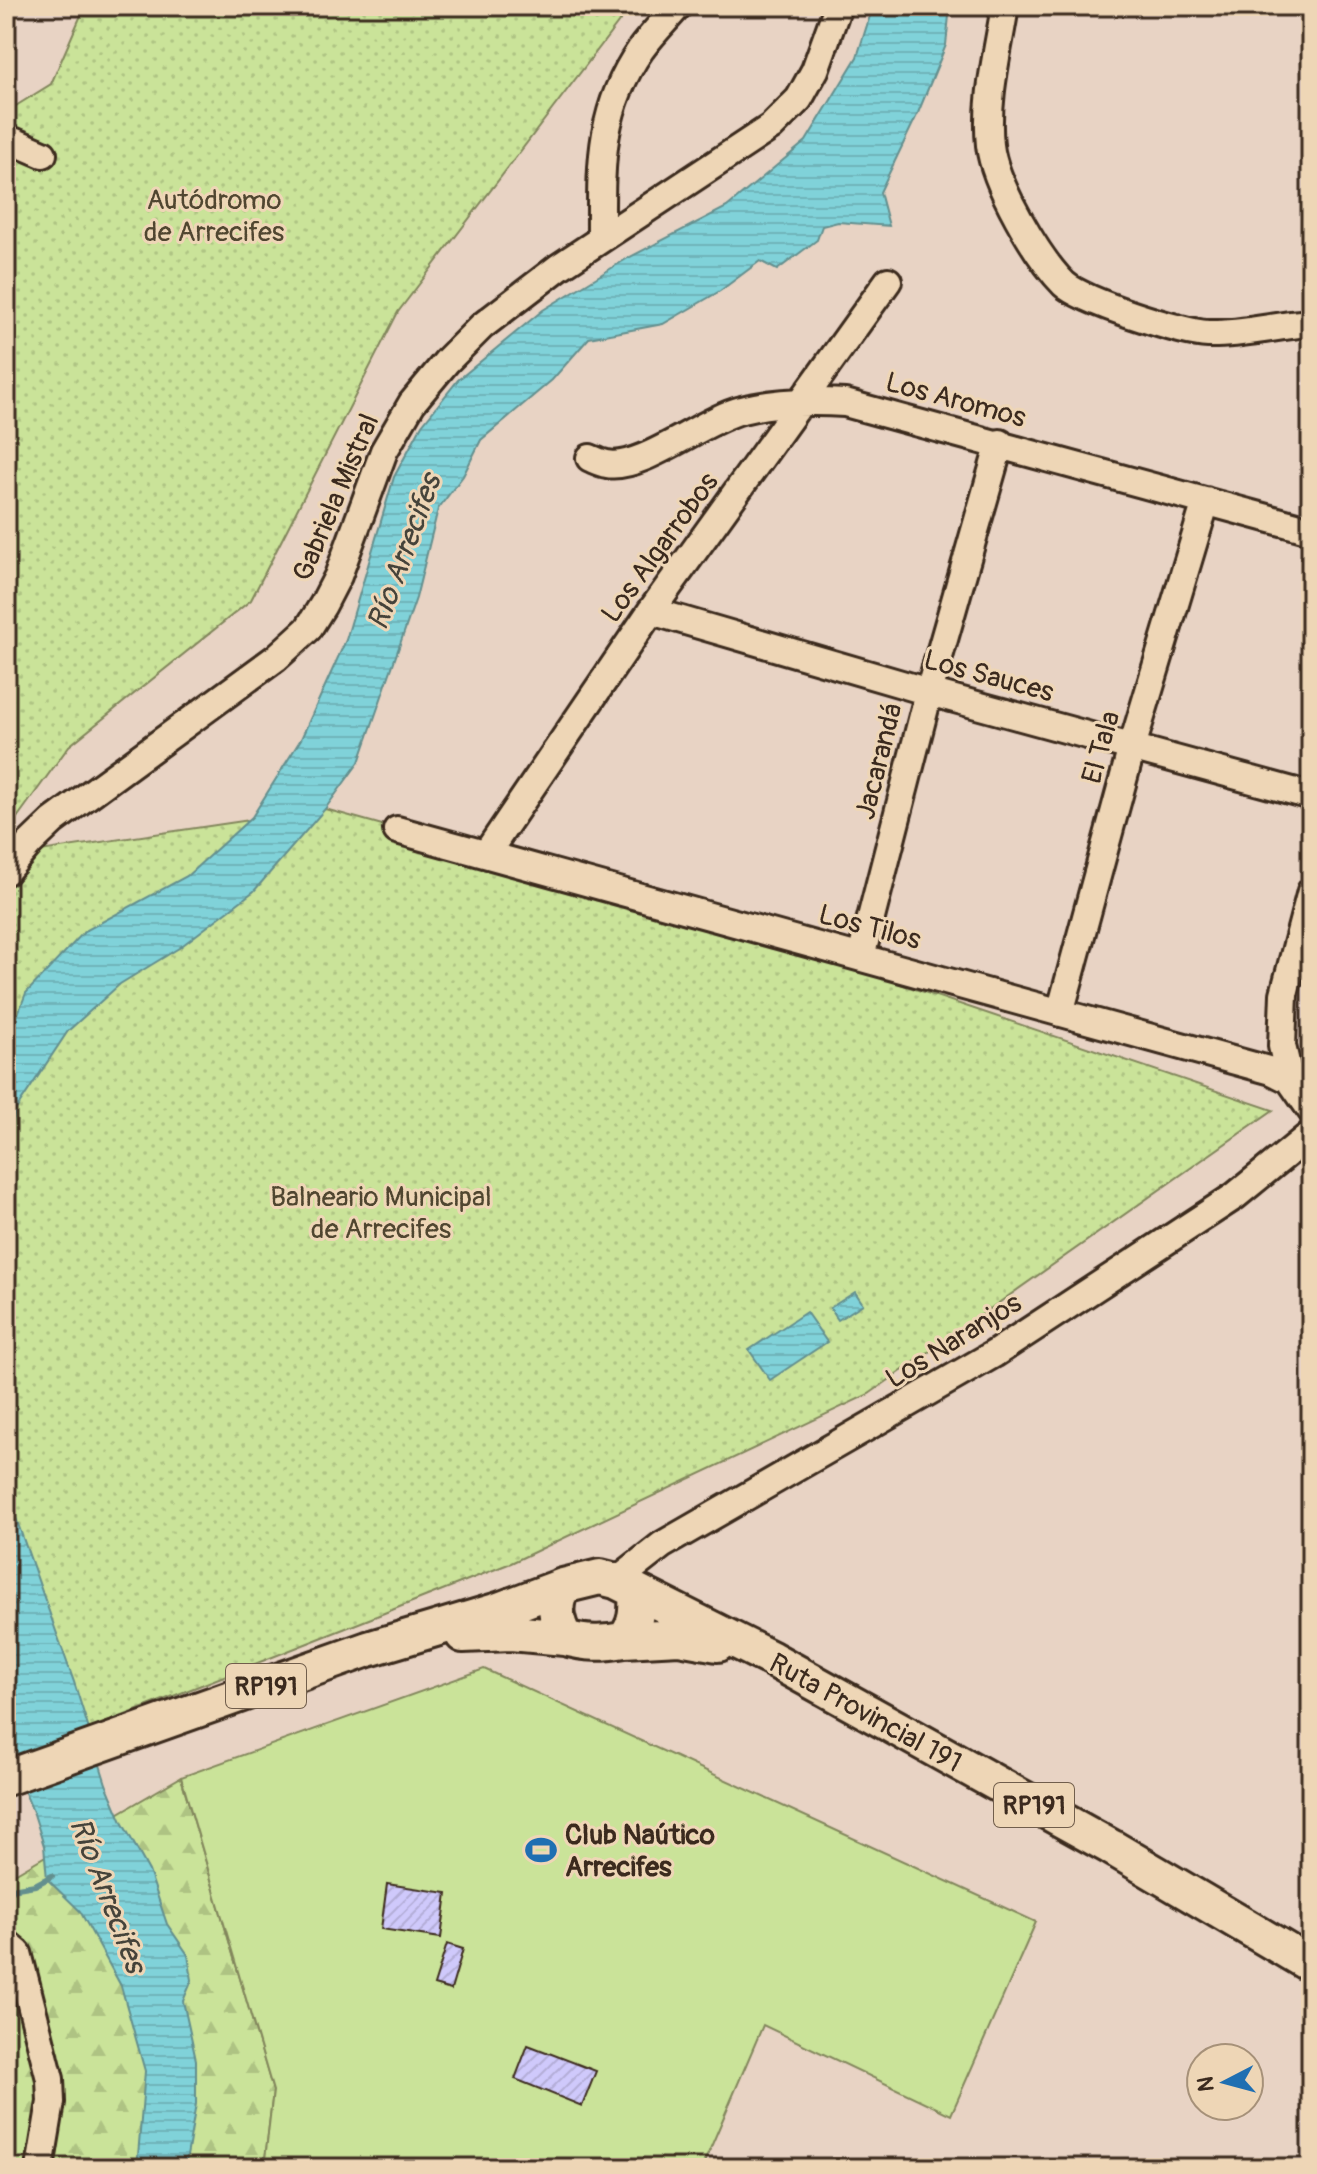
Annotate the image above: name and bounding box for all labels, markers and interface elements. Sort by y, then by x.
park label: Autódromo de Arrecifes [144,183,285,250]
street label: Los Aromos [882,365,1030,436]
street label: Gabriela Mistral [285,409,387,587]
water label: Río Arrecifes [359,466,451,635]
street label: Los Algarrobos [594,466,727,630]
street label: Los Sauces [920,642,1058,711]
street label: Jacarandá [848,700,911,823]
street label: El Tala [1074,707,1128,788]
street label: Los Tilos [815,897,925,958]
park label: Balneario Municipal de Arrecifes [270,1180,492,1247]
street label: Los Naranjos [879,1286,1029,1397]
street label: Ruta Provincial 191 [763,1646,968,1781]
road number: RP191 [226,1664,306,1708]
road number: RP191 [994,1783,1074,1827]
water label: Río Arrecifes [61,1813,155,1981]
place label: Club Naútico Arrecifes [565,1818,715,1885]
sports icon: Club Naútico Arrecifes [524,1833,558,1867]
north arrow [1185,2042,1265,2122]
text: N [1191,2075,1221,2093]

